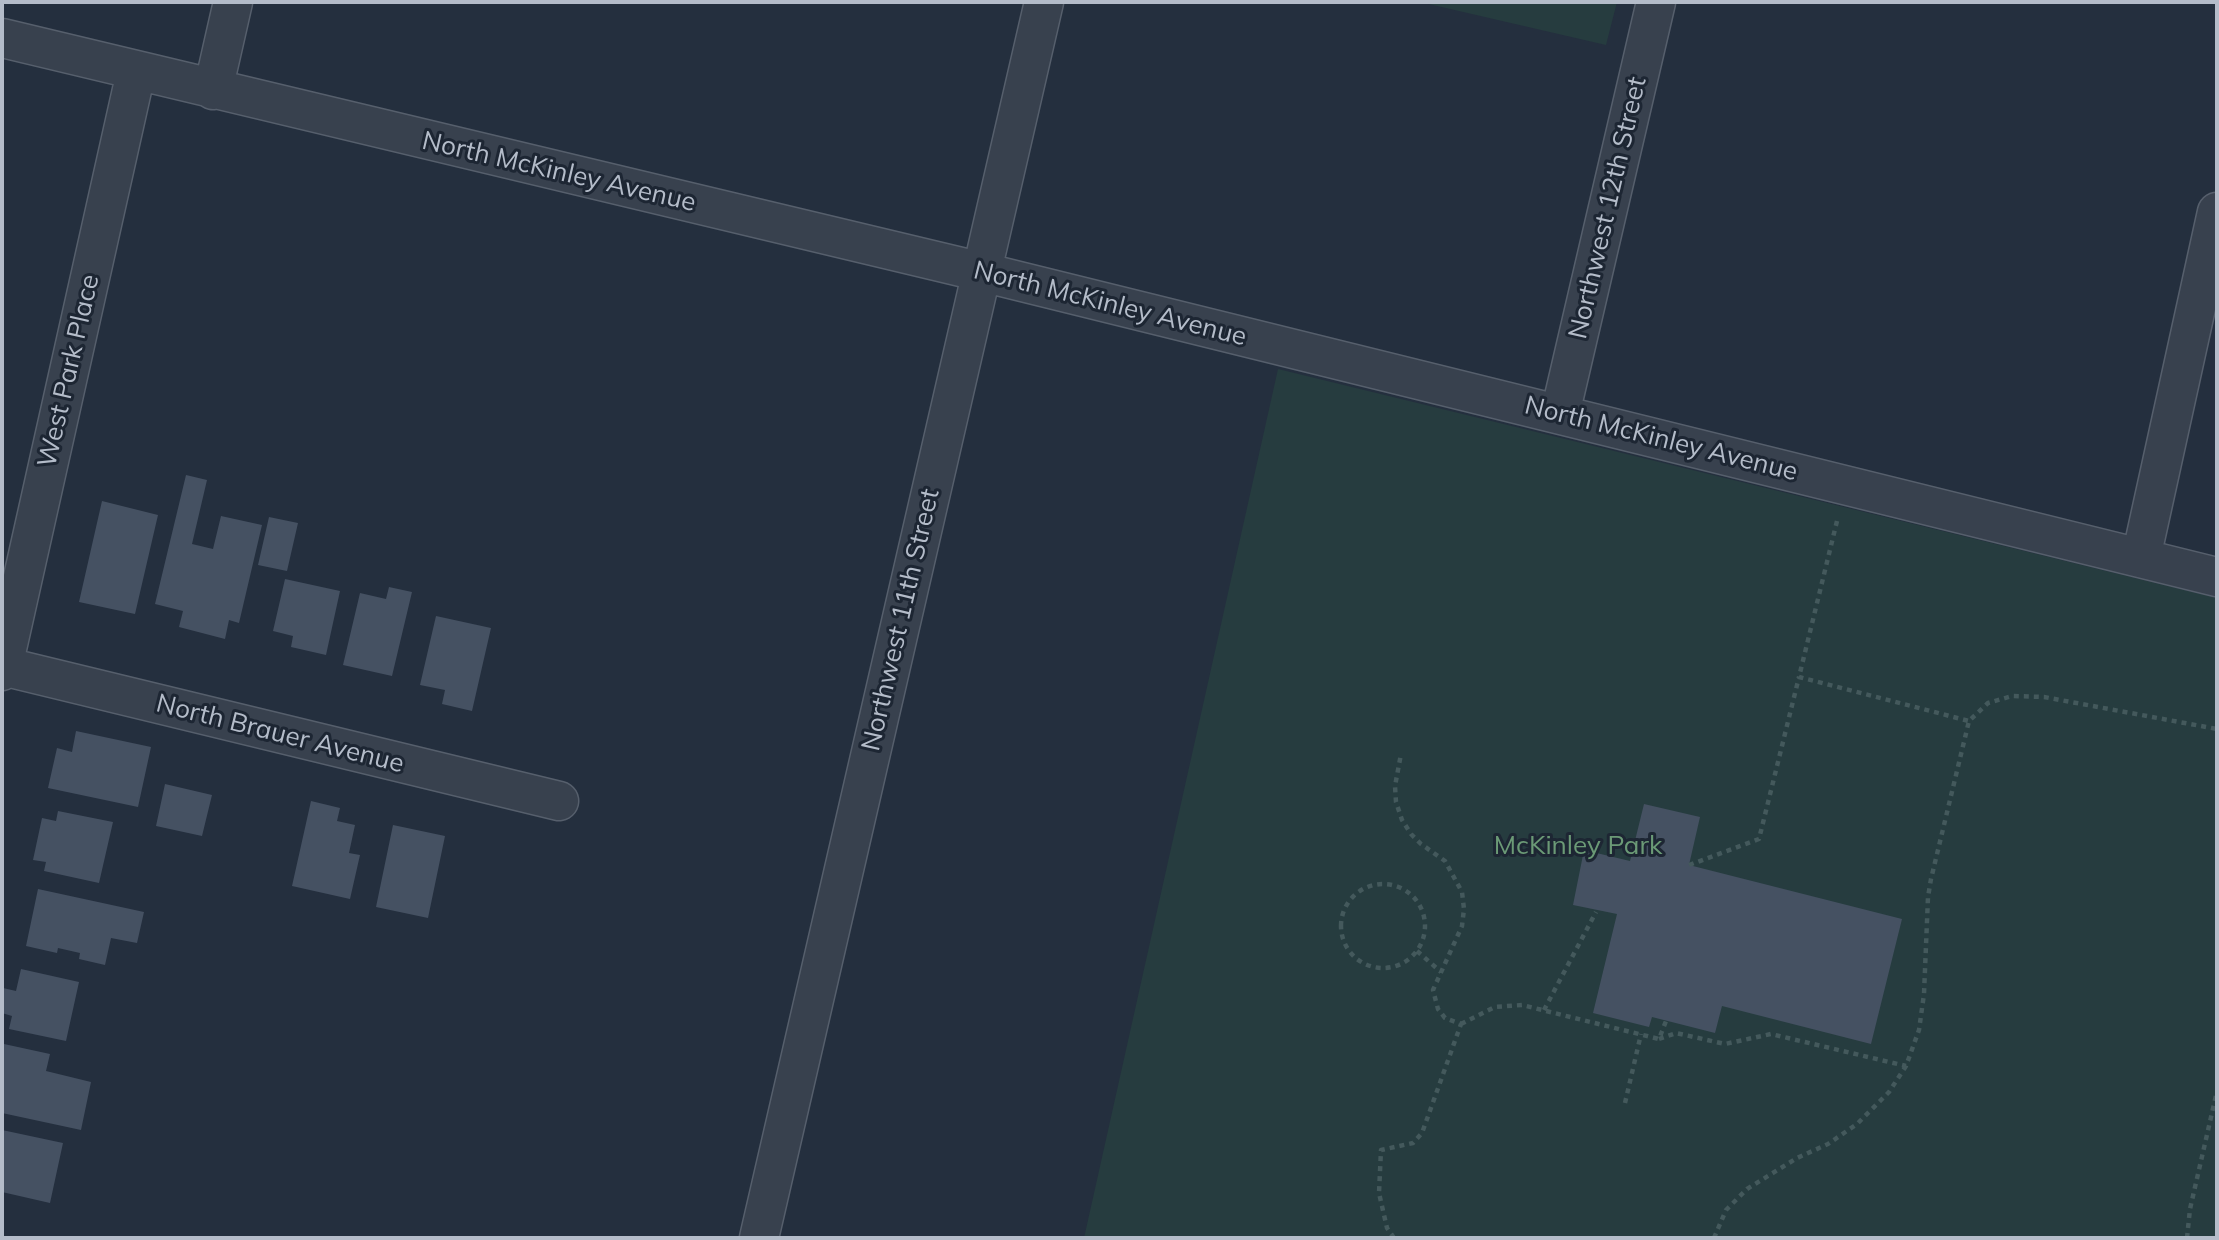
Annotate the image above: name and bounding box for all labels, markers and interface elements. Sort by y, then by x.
street label: Northwest 12th Street [1563,74,1653,342]
street label: North McKinley Avenue [419,125,699,219]
street label: North McKinley Avenue [970,255,1250,353]
street label: West Park Place [32,271,106,471]
street label: North McKinley Avenue [1521,390,1801,488]
street label: Northwest 11th Street [856,486,946,754]
street label: North Brauer Avenue [153,688,407,780]
park label: McKinley Park [1494,830,1662,862]

